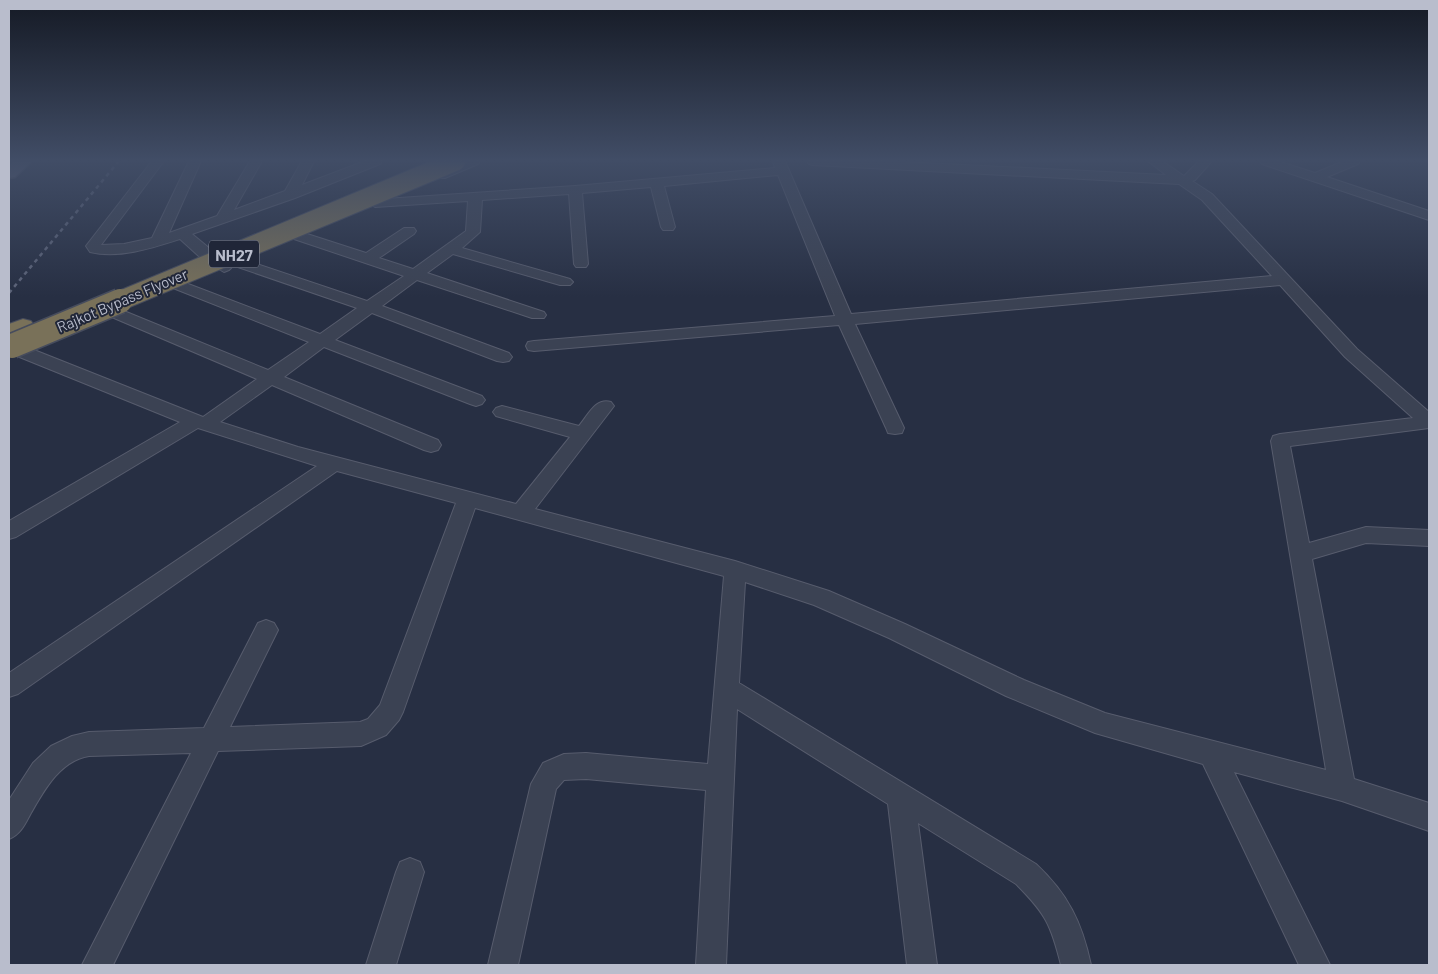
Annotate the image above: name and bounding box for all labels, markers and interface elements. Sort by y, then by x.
road number: NH27 [209,240,259,268]
street label: Rajkot Bypass Flyover [54,264,191,336]

